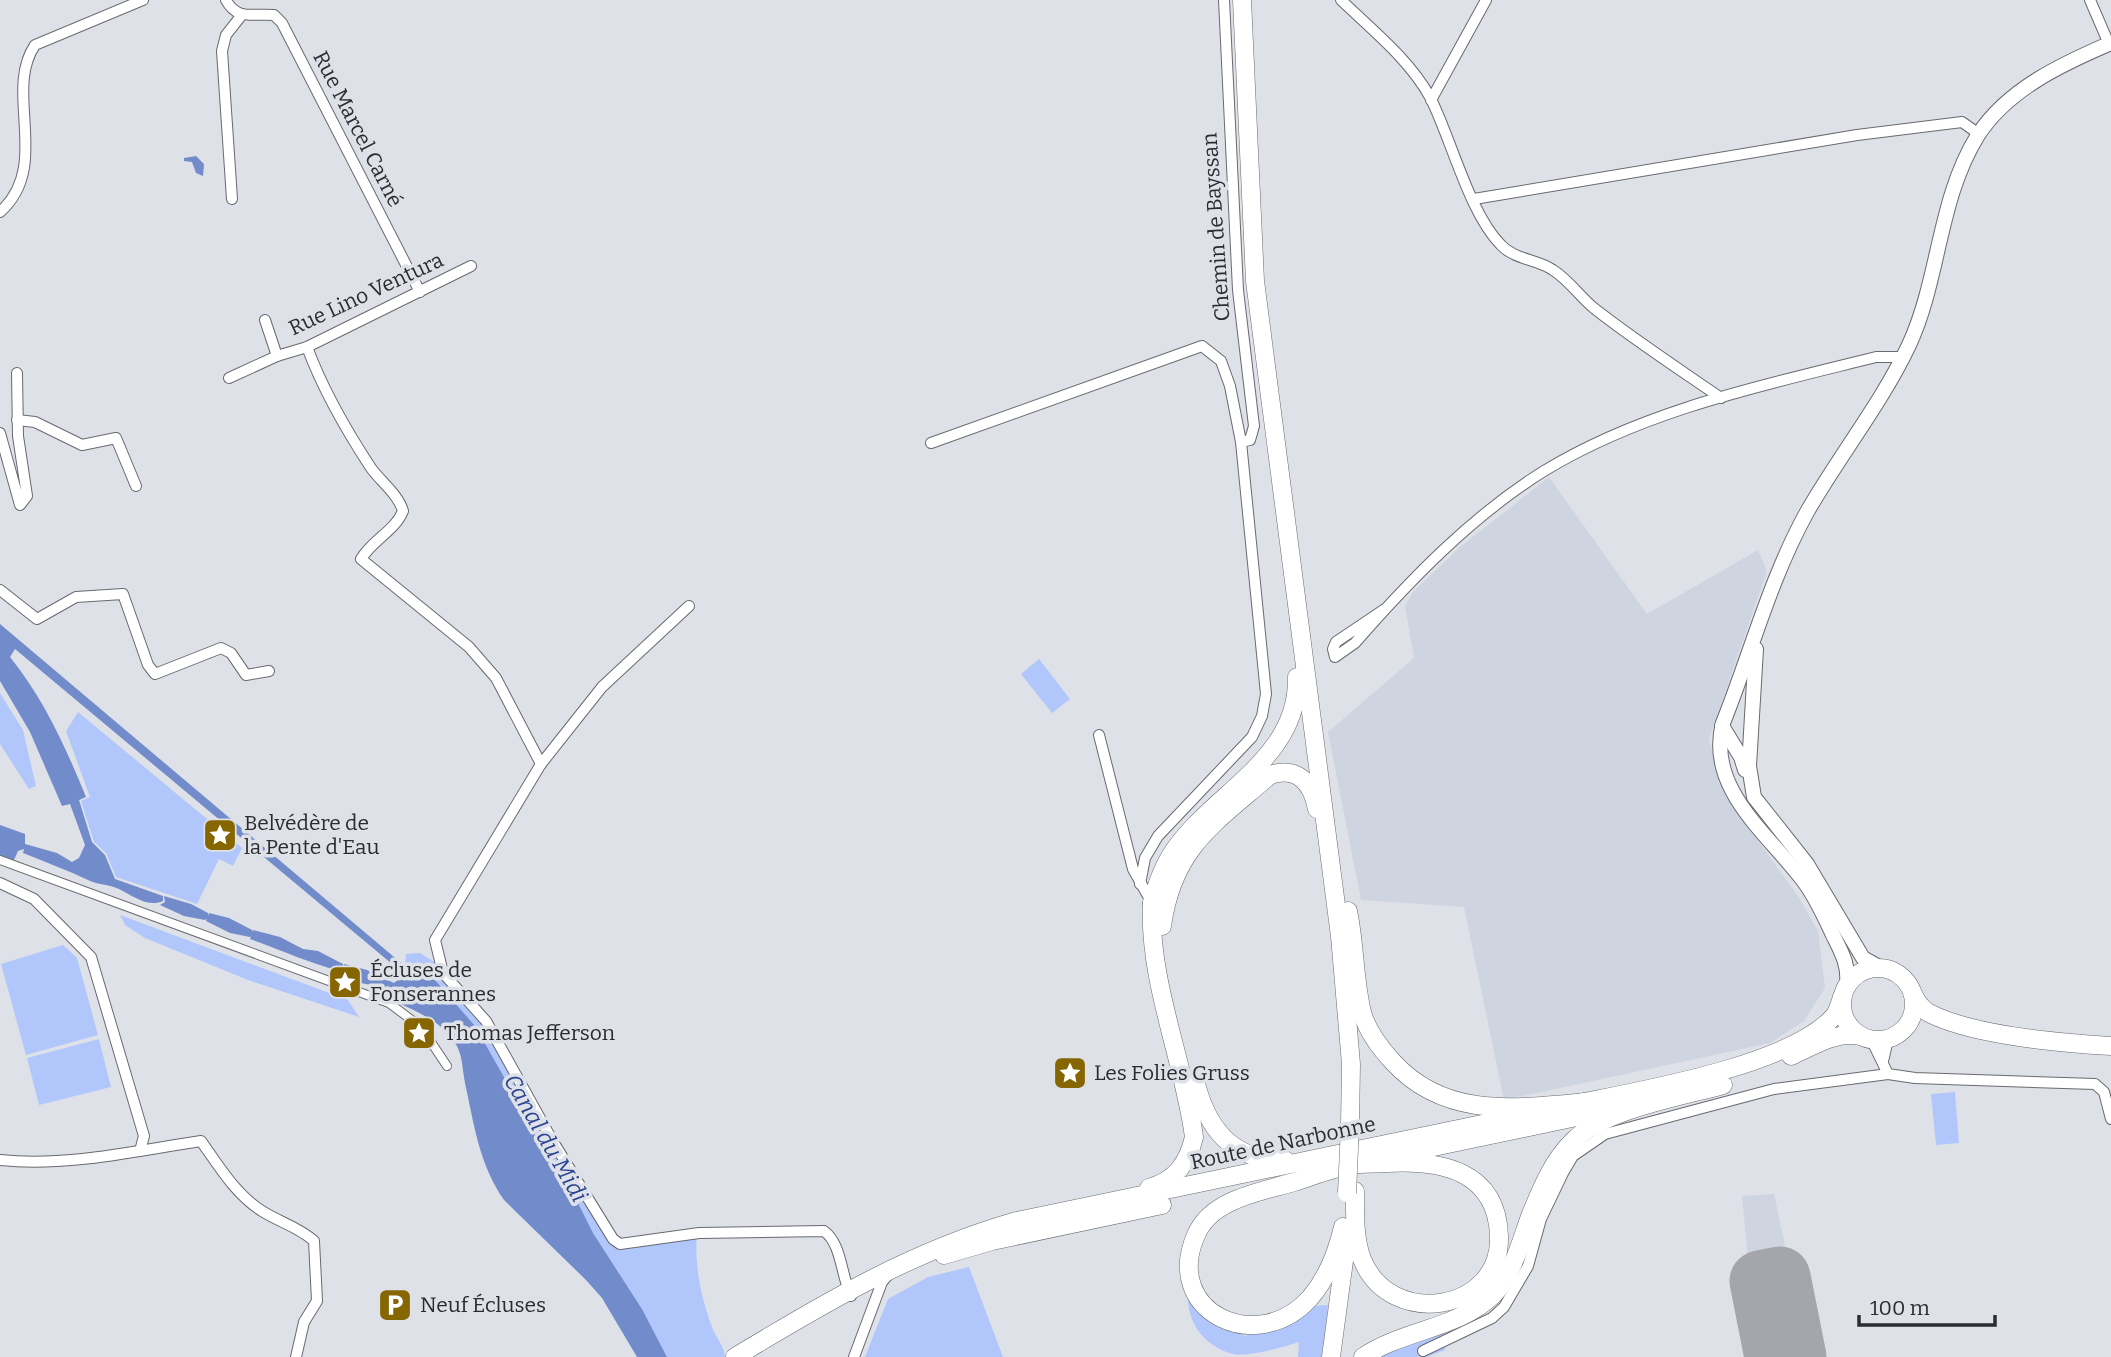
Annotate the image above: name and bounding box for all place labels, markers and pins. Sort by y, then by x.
place label: Belvédère de la Pente d'Eau [244,810,380,860]
place icon: Belvédère de la Pente d'Eau [201,816,239,854]
place label: Écluses de Fonserannes [370,957,496,1007]
place icon: Écluses de Fonserannes [326,963,364,1001]
place icon: Thomas Jefferson [400,1014,438,1052]
place label: Thomas Jefferson [444,1020,615,1046]
place icon: Les Folies Gruss [1051,1054,1089,1092]
place label: Les Folies Gruss [1094,1060,1250,1086]
parking icon: Neuf Écluses [376,1286,414,1324]
place label: Neuf Écluses [420,1292,546,1318]

